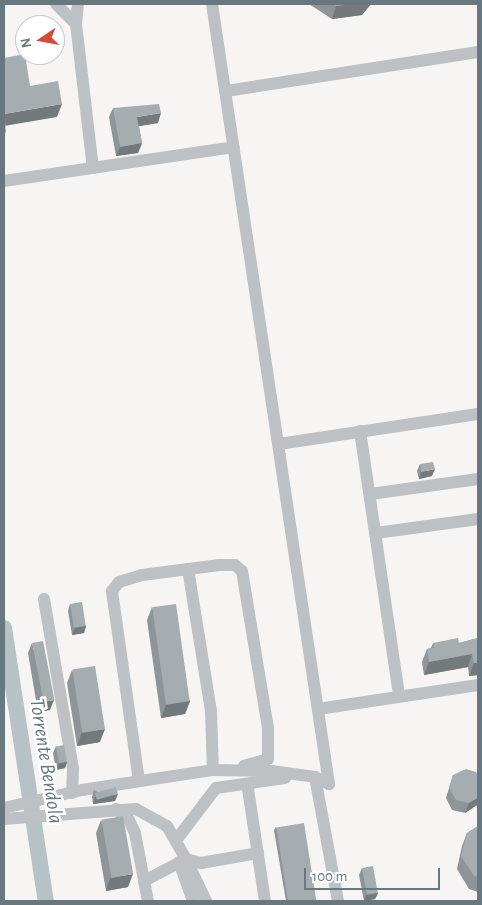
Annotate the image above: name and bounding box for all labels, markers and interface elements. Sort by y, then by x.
north arrow [15,15,65,65]
text: N [18,37,34,49]
water label: Torrente Bendola [24,696,68,826]
scale bar [307,858,443,890]
text: 100 m [312,869,347,884]

